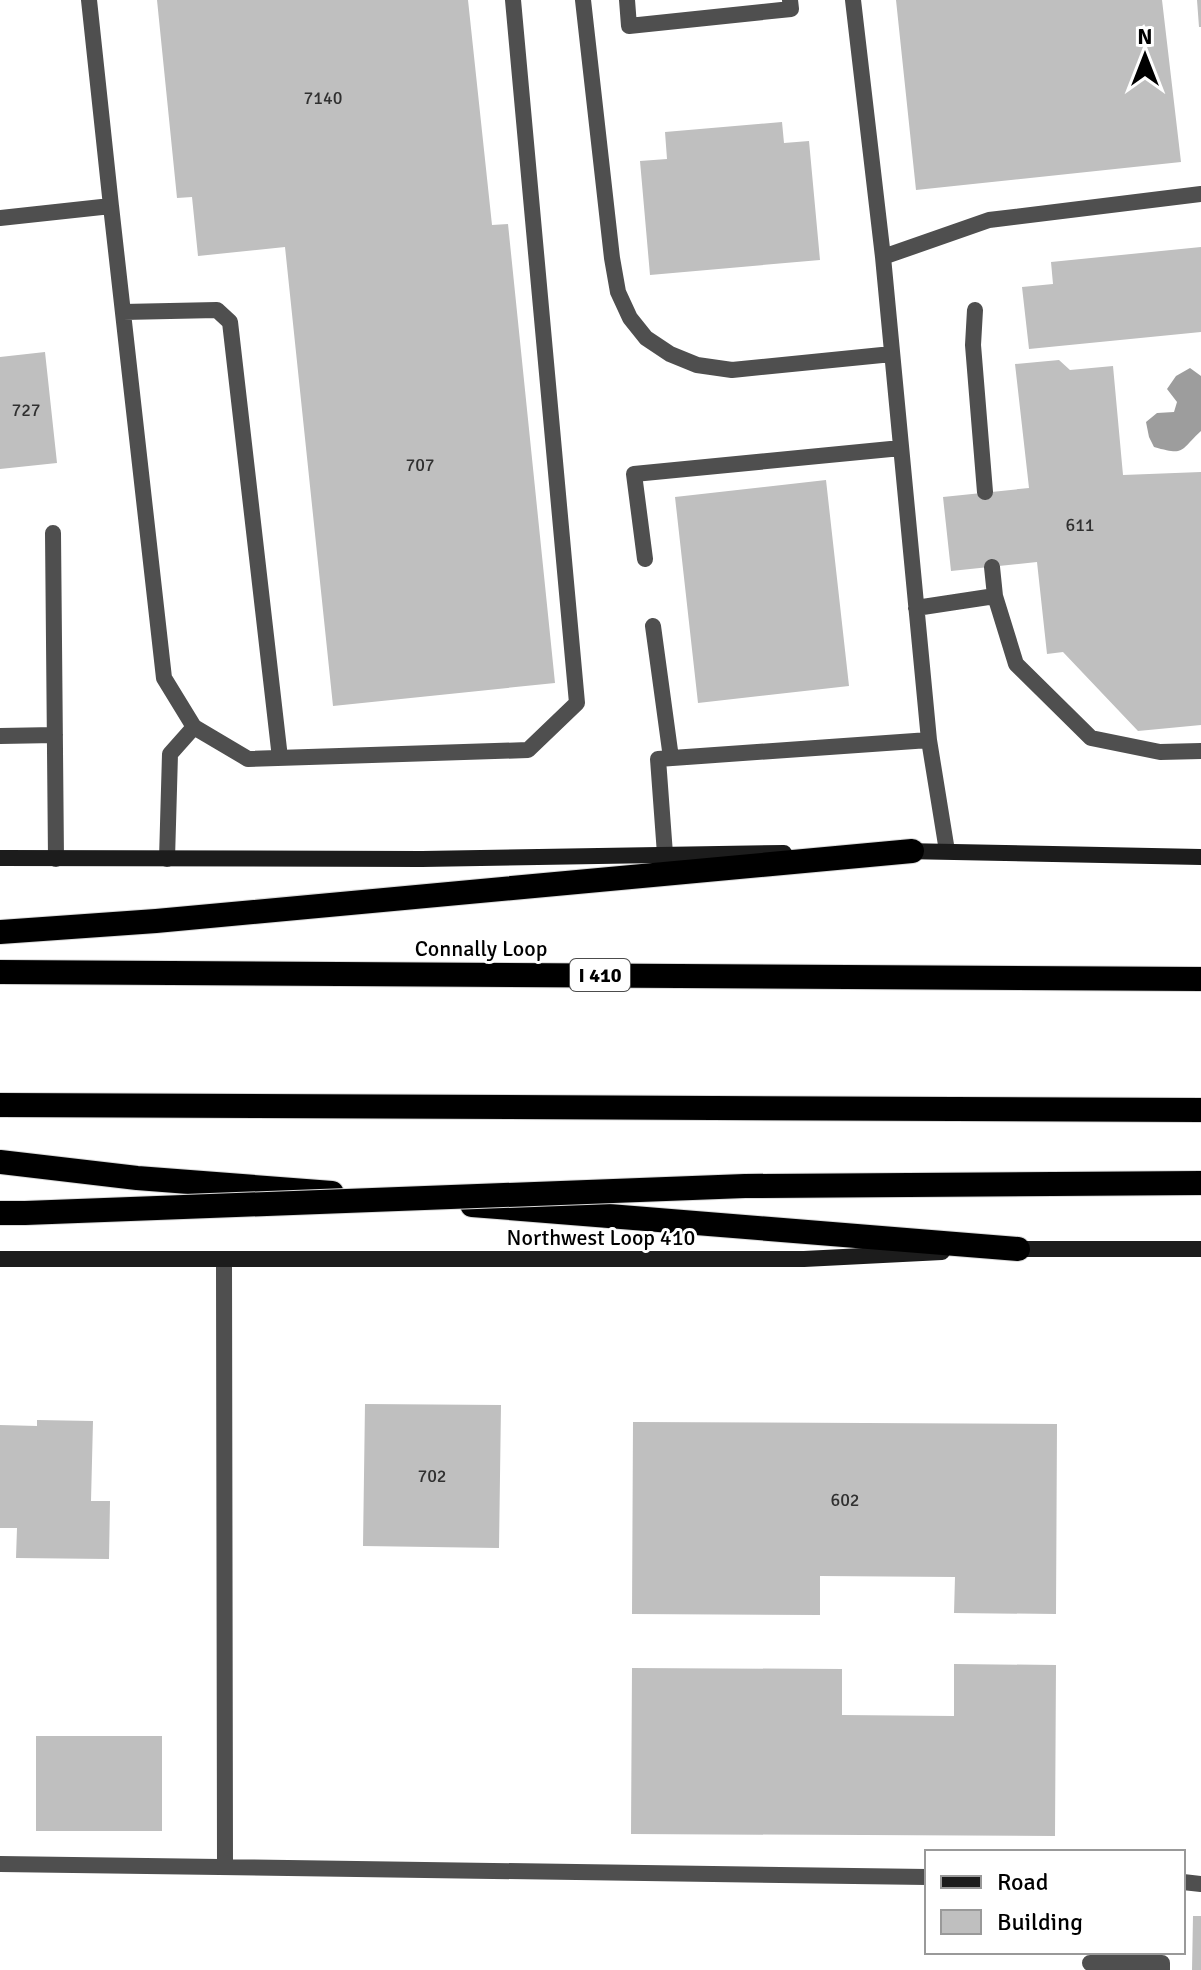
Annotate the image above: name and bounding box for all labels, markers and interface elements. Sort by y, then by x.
north arrow [1105,16,1185,96]
text: N [1137,23,1153,50]
house number: 7140 [304,87,342,109]
house number: 727 [11,399,41,421]
house number: 707 [405,454,435,476]
house number: 611 [1065,514,1095,536]
street label: Connally Loop [415,935,547,962]
road number: I 410 [570,959,630,991]
street label: Northwest Loop 410 [507,1224,696,1251]
house number: 702 [417,1465,447,1487]
house number: 602 [830,1489,860,1511]
legend [925,1850,1185,1954]
text: Road [997,1867,1048,1897]
text: Building [997,1907,1083,1937]

